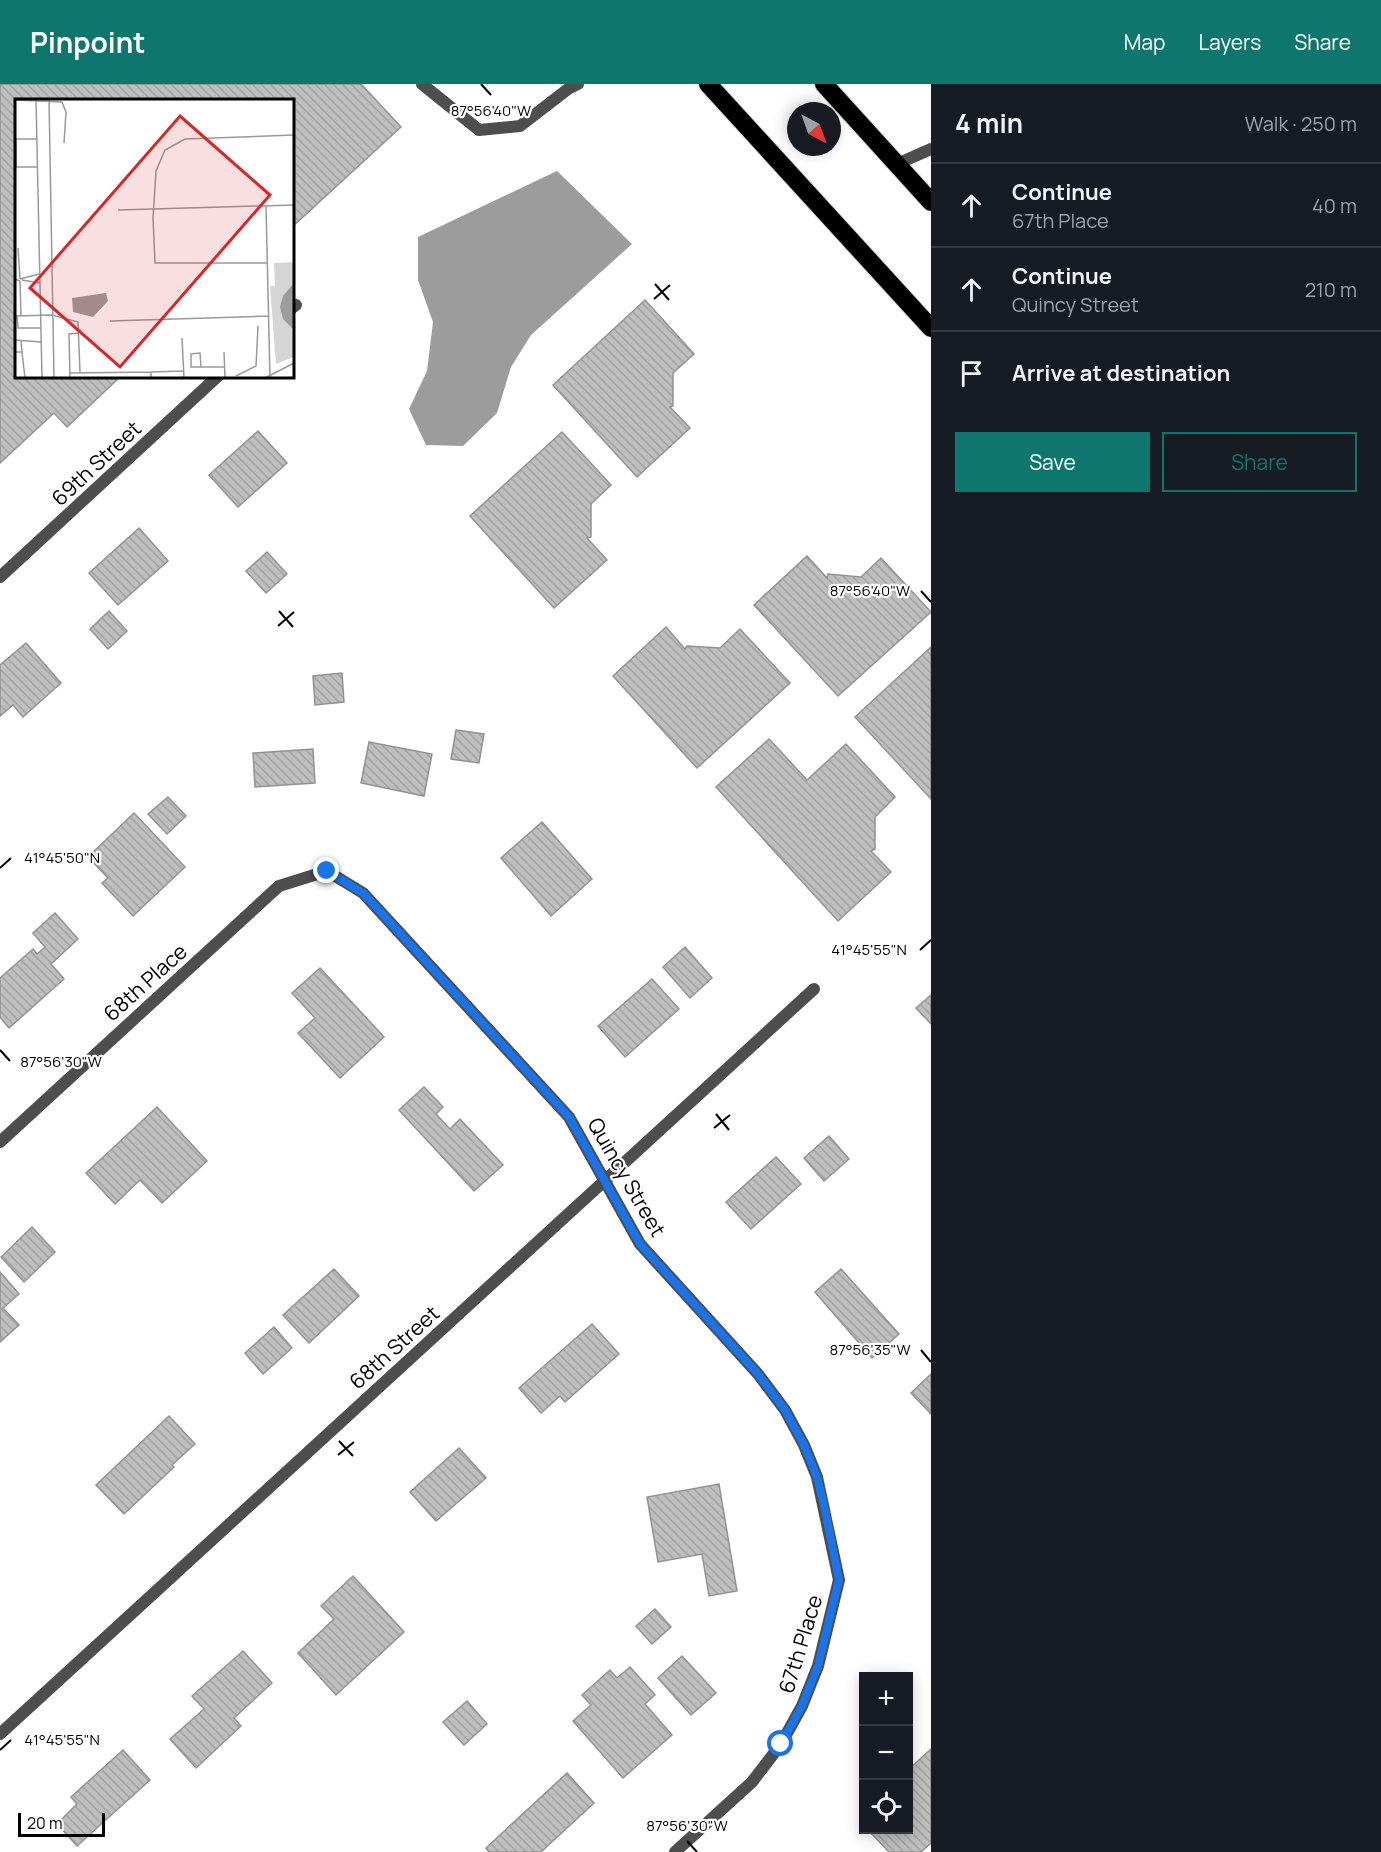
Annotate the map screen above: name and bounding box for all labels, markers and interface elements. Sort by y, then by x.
text: Pinpoint [30,23,145,61]
text: Map [1124,28,1165,56]
text: Layers [1198,28,1261,56]
text: Share [1294,28,1351,56]
inset map [15,99,294,378]
text: 87°56'40"W [451,100,531,121]
north arrow [787,102,841,156]
text: 4 min [955,105,1023,141]
text: Walk · 250 m [1245,110,1357,137]
text: Continue [1012,177,1112,207]
icon: ahead [955,189,988,222]
text: 40 m [1312,192,1357,219]
text: 67th Place [1012,207,1109,234]
text: Continue [1012,261,1112,291]
icon: ahead [955,273,988,306]
text: 210 m [1305,276,1357,303]
text: Quincy Street [1012,291,1139,318]
icon: arrive [955,357,988,390]
text: Arrive at destination [1012,358,1230,388]
street label: 69th Street [45,414,147,512]
button: Save [955,432,1150,492]
button: Share [1162,432,1357,492]
text: 87°56'40"W [830,580,910,601]
text: 41°45'50"N [24,847,100,868]
route end [313,857,339,883]
street label: 68th Place [97,937,193,1027]
text: 41°45'55"N [831,939,907,960]
text: 87°56'30"W [20,1051,102,1072]
street label: Quincy Street [582,1112,672,1242]
street label: 68th Street [343,1299,445,1395]
text: 87°56'35"W [829,1339,911,1360]
street label: 67th Place [772,1591,828,1697]
map controls [859,1672,913,1834]
button: + [859,1672,913,1726]
button: − [859,1726,913,1780]
text: 41°45'55"N [24,1729,100,1750]
route start [767,1730,793,1756]
button: locate [859,1780,913,1834]
scale bar [18,1810,105,1838]
text: 20 m [27,1812,63,1834]
text: 87°56'30"W [646,1815,728,1836]

